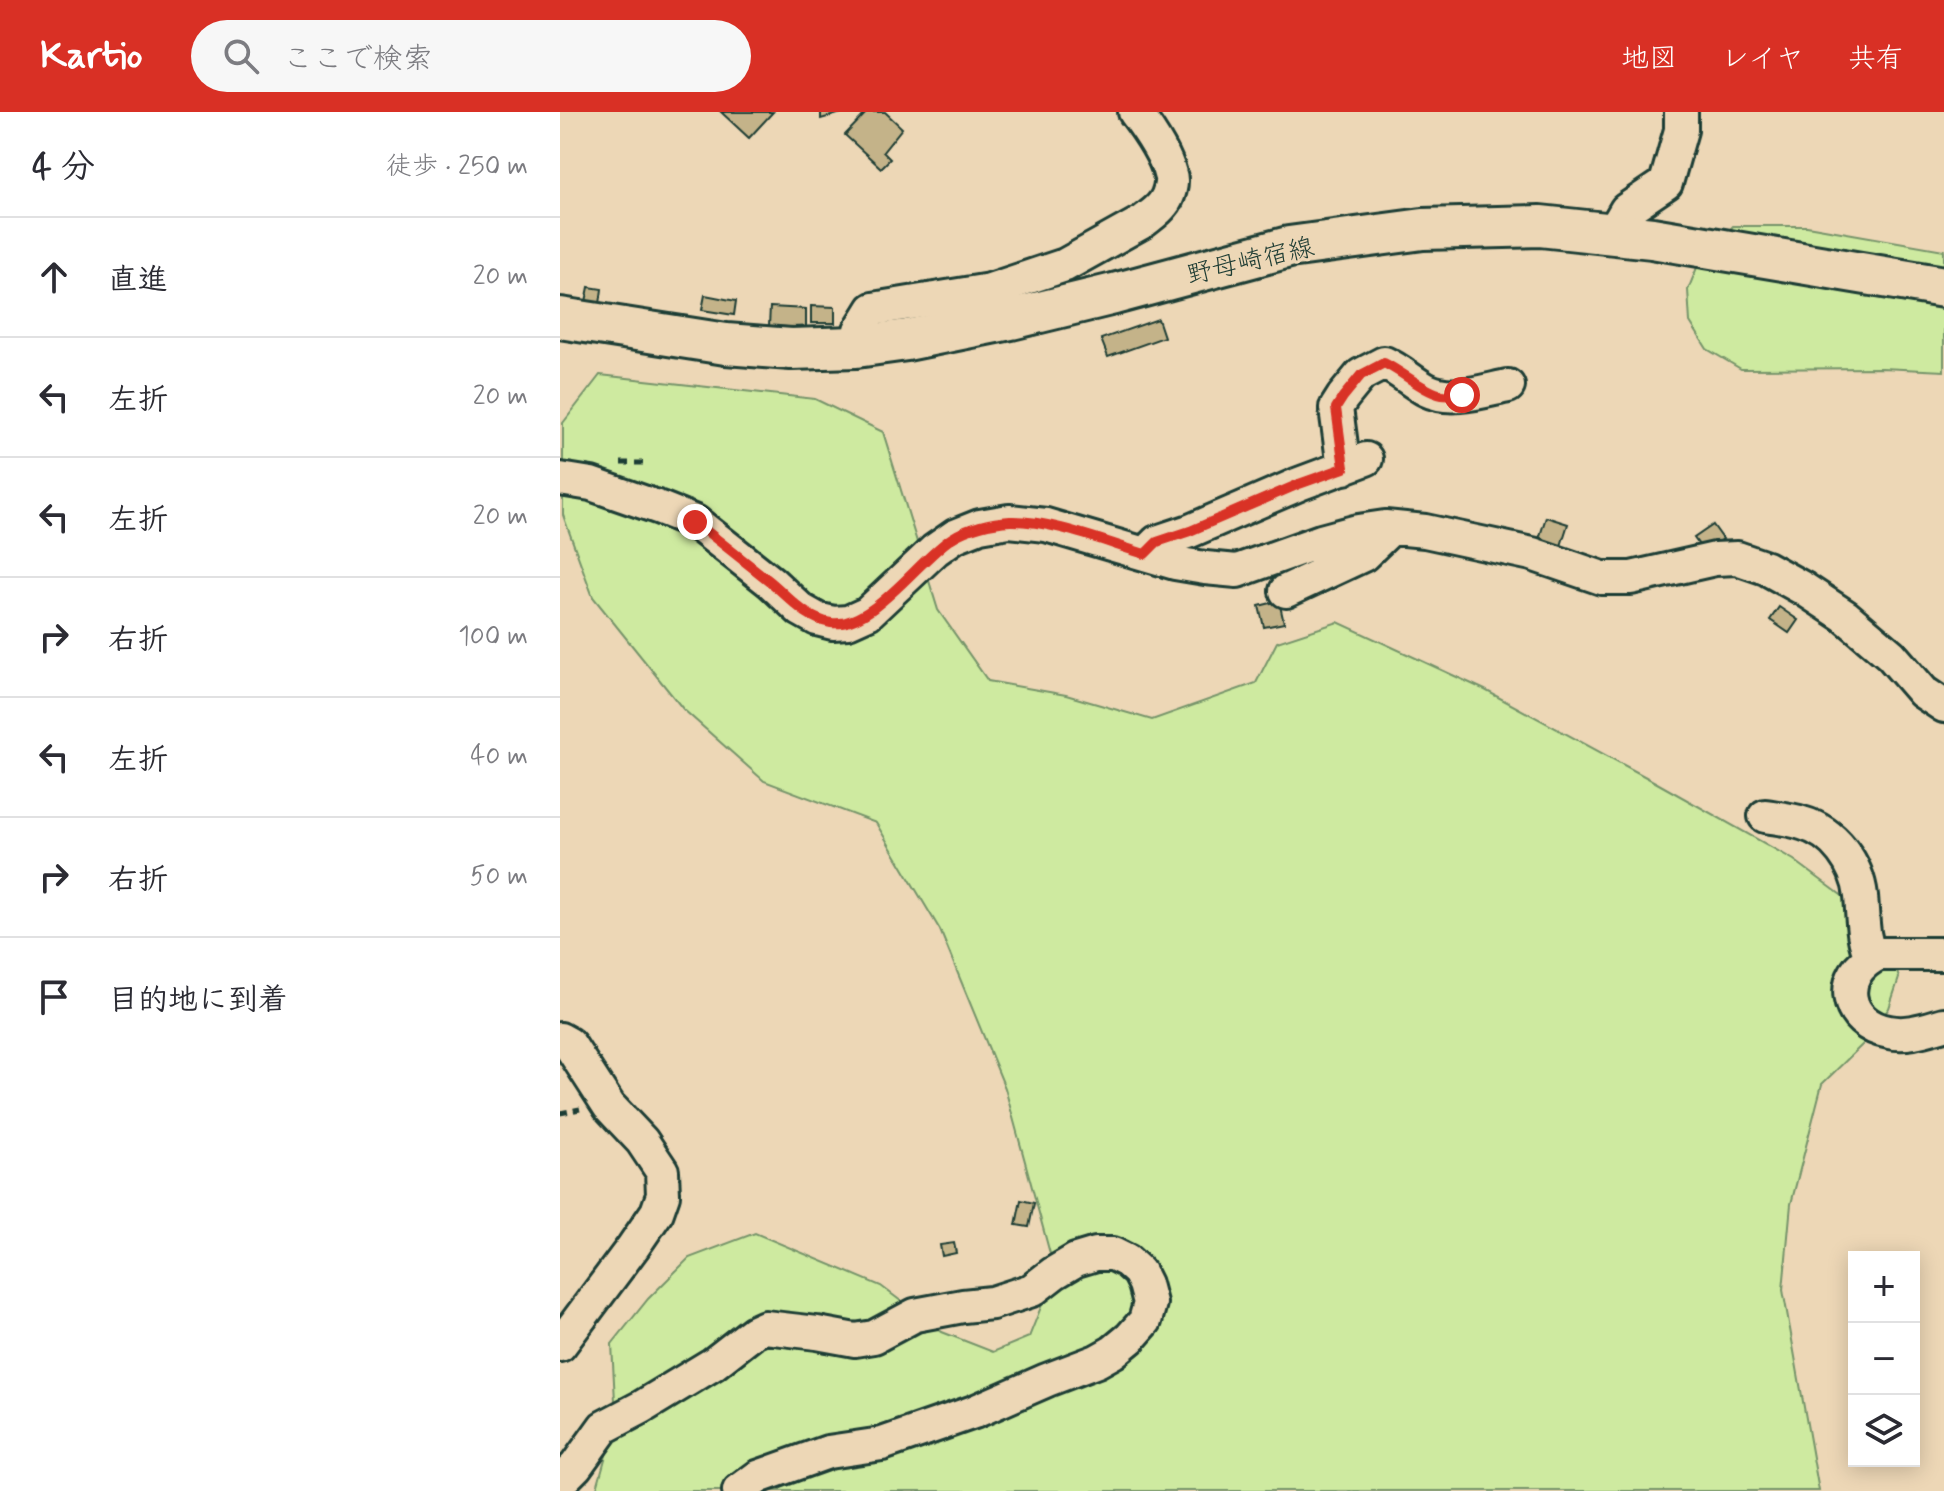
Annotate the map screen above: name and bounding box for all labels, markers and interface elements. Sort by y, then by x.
search box [191,20,751,92]
text: Kartio [40,32,143,81]
icon: search [219,34,263,78]
text: ここで検索 [283,40,433,79]
text: 地図 [1621,41,1677,78]
text: レイヤ [1721,41,1804,78]
text: 共有 [1848,41,1904,78]
text: 4 分 [32,145,95,190]
text: 徒歩 · 250 m [386,150,528,184]
street label: 野母崎宿線 [1183,231,1318,293]
icon: ahead [32,255,76,299]
text: 20 m [473,260,528,294]
text: 直進 [108,261,168,300]
icon: left [32,375,76,419]
route start [1444,377,1480,413]
text: 20 m [473,380,528,414]
text: 左折 [108,381,168,420]
icon: left [32,495,76,539]
text: 20 m [473,500,528,534]
text: 左折 [108,501,168,540]
route end [677,504,713,540]
icon: right [32,615,76,659]
text: 100 m [458,620,528,654]
text: 右折 [108,621,168,660]
icon: left [32,735,76,779]
text: 40 m [470,740,528,774]
text: 左折 [108,741,168,780]
icon: right [32,855,76,899]
text: 50 m [470,860,528,894]
text: 右折 [108,861,168,900]
icon: arrive [32,975,76,1019]
text: 目的地に到着 [108,981,288,1020]
map controls [1848,1251,1920,1467]
button: + [1848,1251,1920,1323]
button: − [1848,1323,1920,1395]
button: layers [1848,1395,1920,1467]

